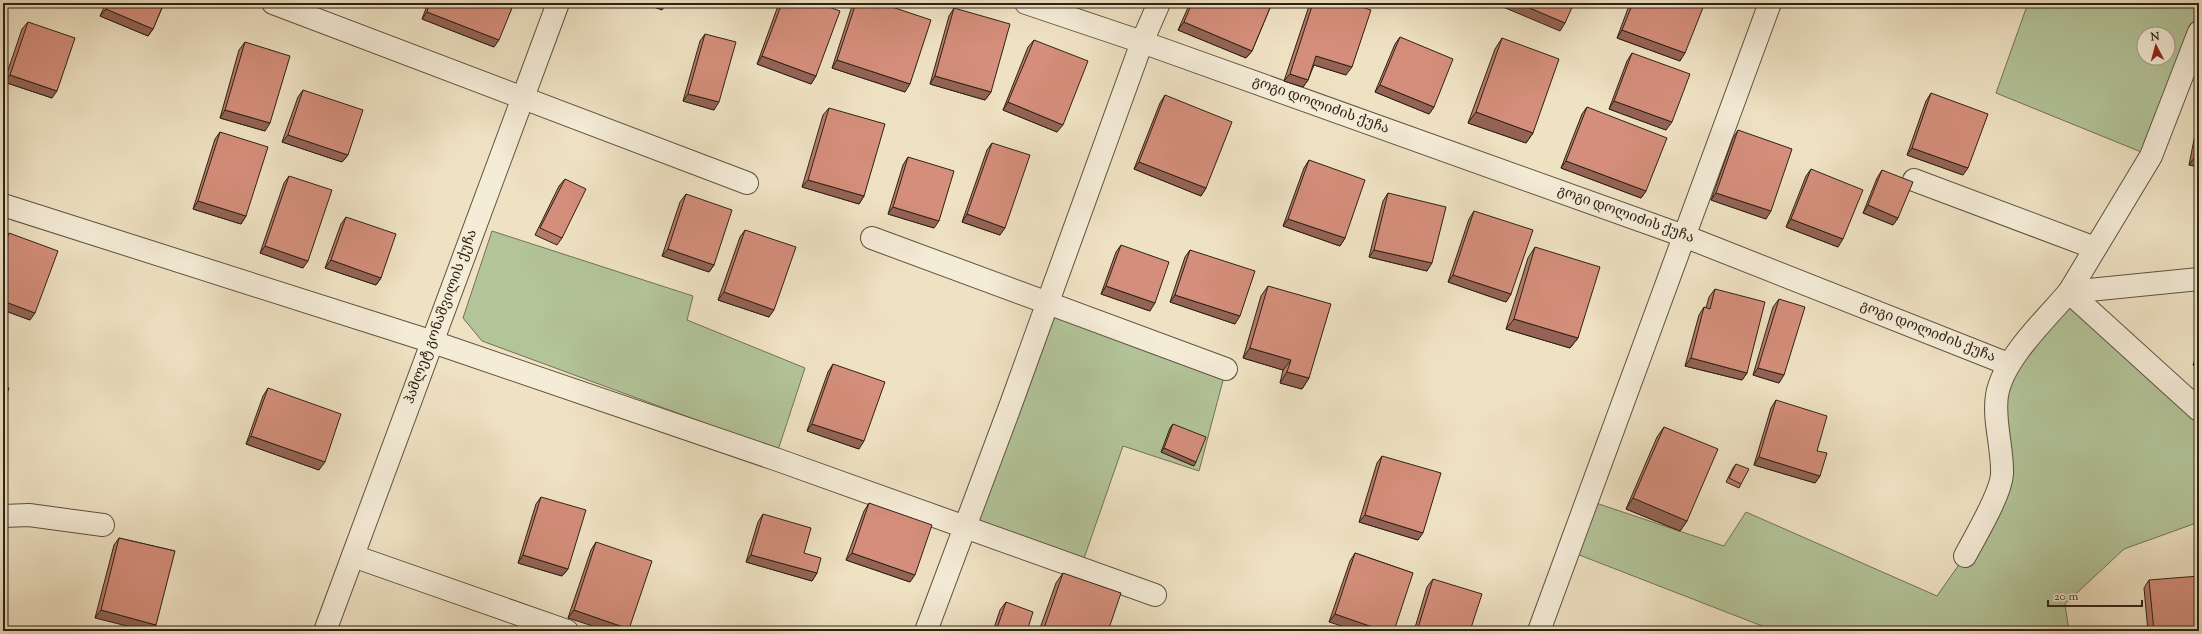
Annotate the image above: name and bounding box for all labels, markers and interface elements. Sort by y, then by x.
north arrow [2136,26,2176,66]
text: N [2149,29,2160,46]
street label: გოგი დოლიძის ქუჩა [1249,72,1392,140]
street label: გოგი დოლიძის ქუჩა [1554,181,1697,249]
street label: ჰამლეტ გონაშვილის ქუჩა [400,227,483,407]
street label: გოგი დოლიძის ქუჩა [1857,296,1998,368]
scale bar [2048,582,2142,608]
text: 20 m [2054,588,2079,606]

